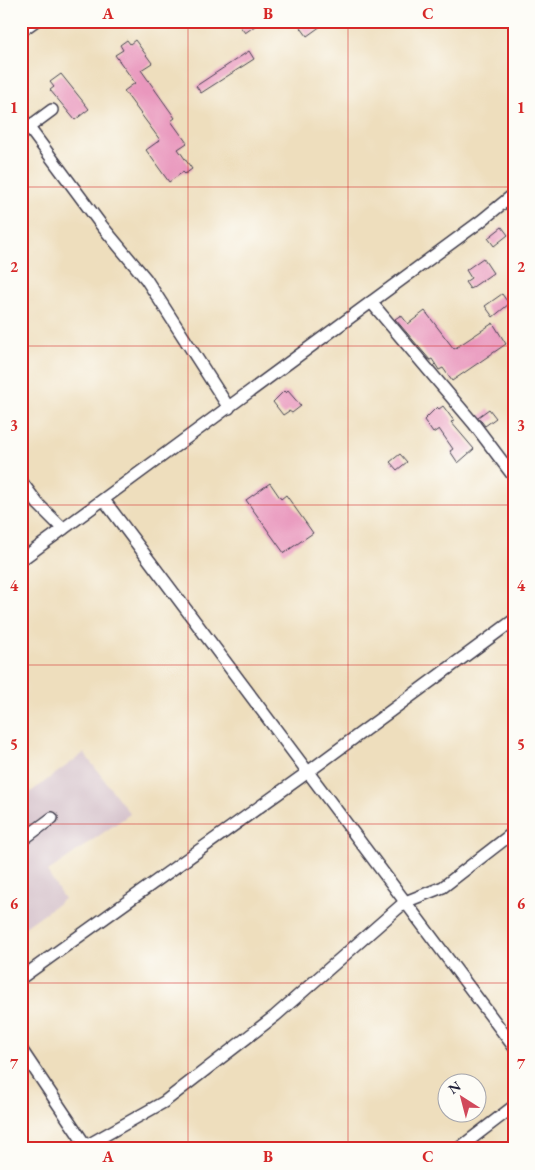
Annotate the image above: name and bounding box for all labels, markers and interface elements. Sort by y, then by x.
text: A [101,3,114,24]
text: B [263,3,273,24]
text: C [422,3,434,24]
text: 1 [10,97,18,118]
text: 1 [517,97,525,118]
text: 2 [10,256,19,277]
text: 2 [517,256,526,277]
text: 3 [10,415,18,436]
text: 3 [517,415,525,436]
text: 4 [10,575,19,596]
text: 4 [517,575,526,596]
text: 5 [10,734,18,755]
text: 5 [517,734,525,755]
text: 6 [10,893,19,914]
text: 6 [517,893,526,914]
text: 7 [10,1053,19,1074]
text: 7 [517,1053,526,1074]
north arrow [438,1072,488,1122]
text: N [444,1076,465,1098]
text: A [101,1146,114,1167]
text: B [263,1146,273,1167]
text: C [422,1146,434,1167]

